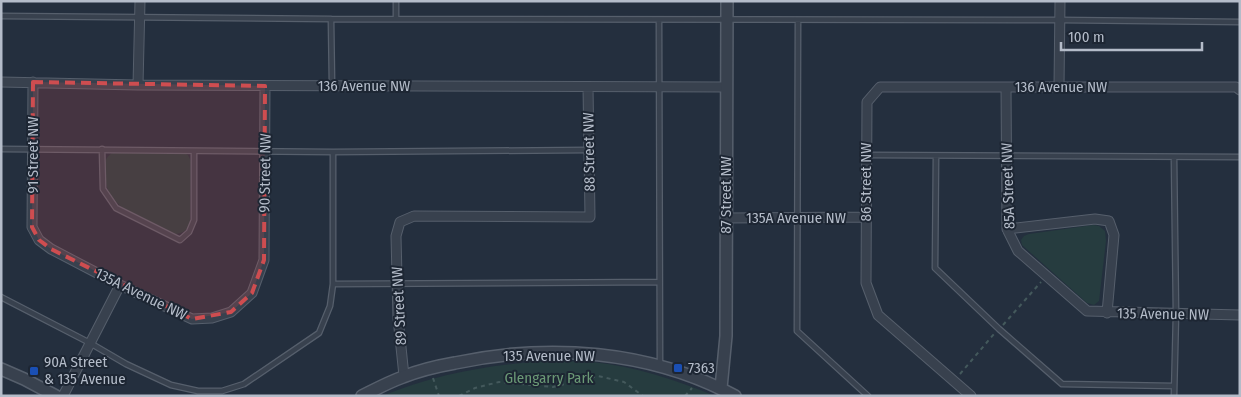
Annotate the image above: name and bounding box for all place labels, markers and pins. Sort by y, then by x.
place label: 90A Street & 135 Avenue [44,353,126,388]
place label: 7363 [688,359,715,377]
marker: 7363 [672,362,684,374]
marker: 90A Street & 135 Avenue [28,365,40,377]

